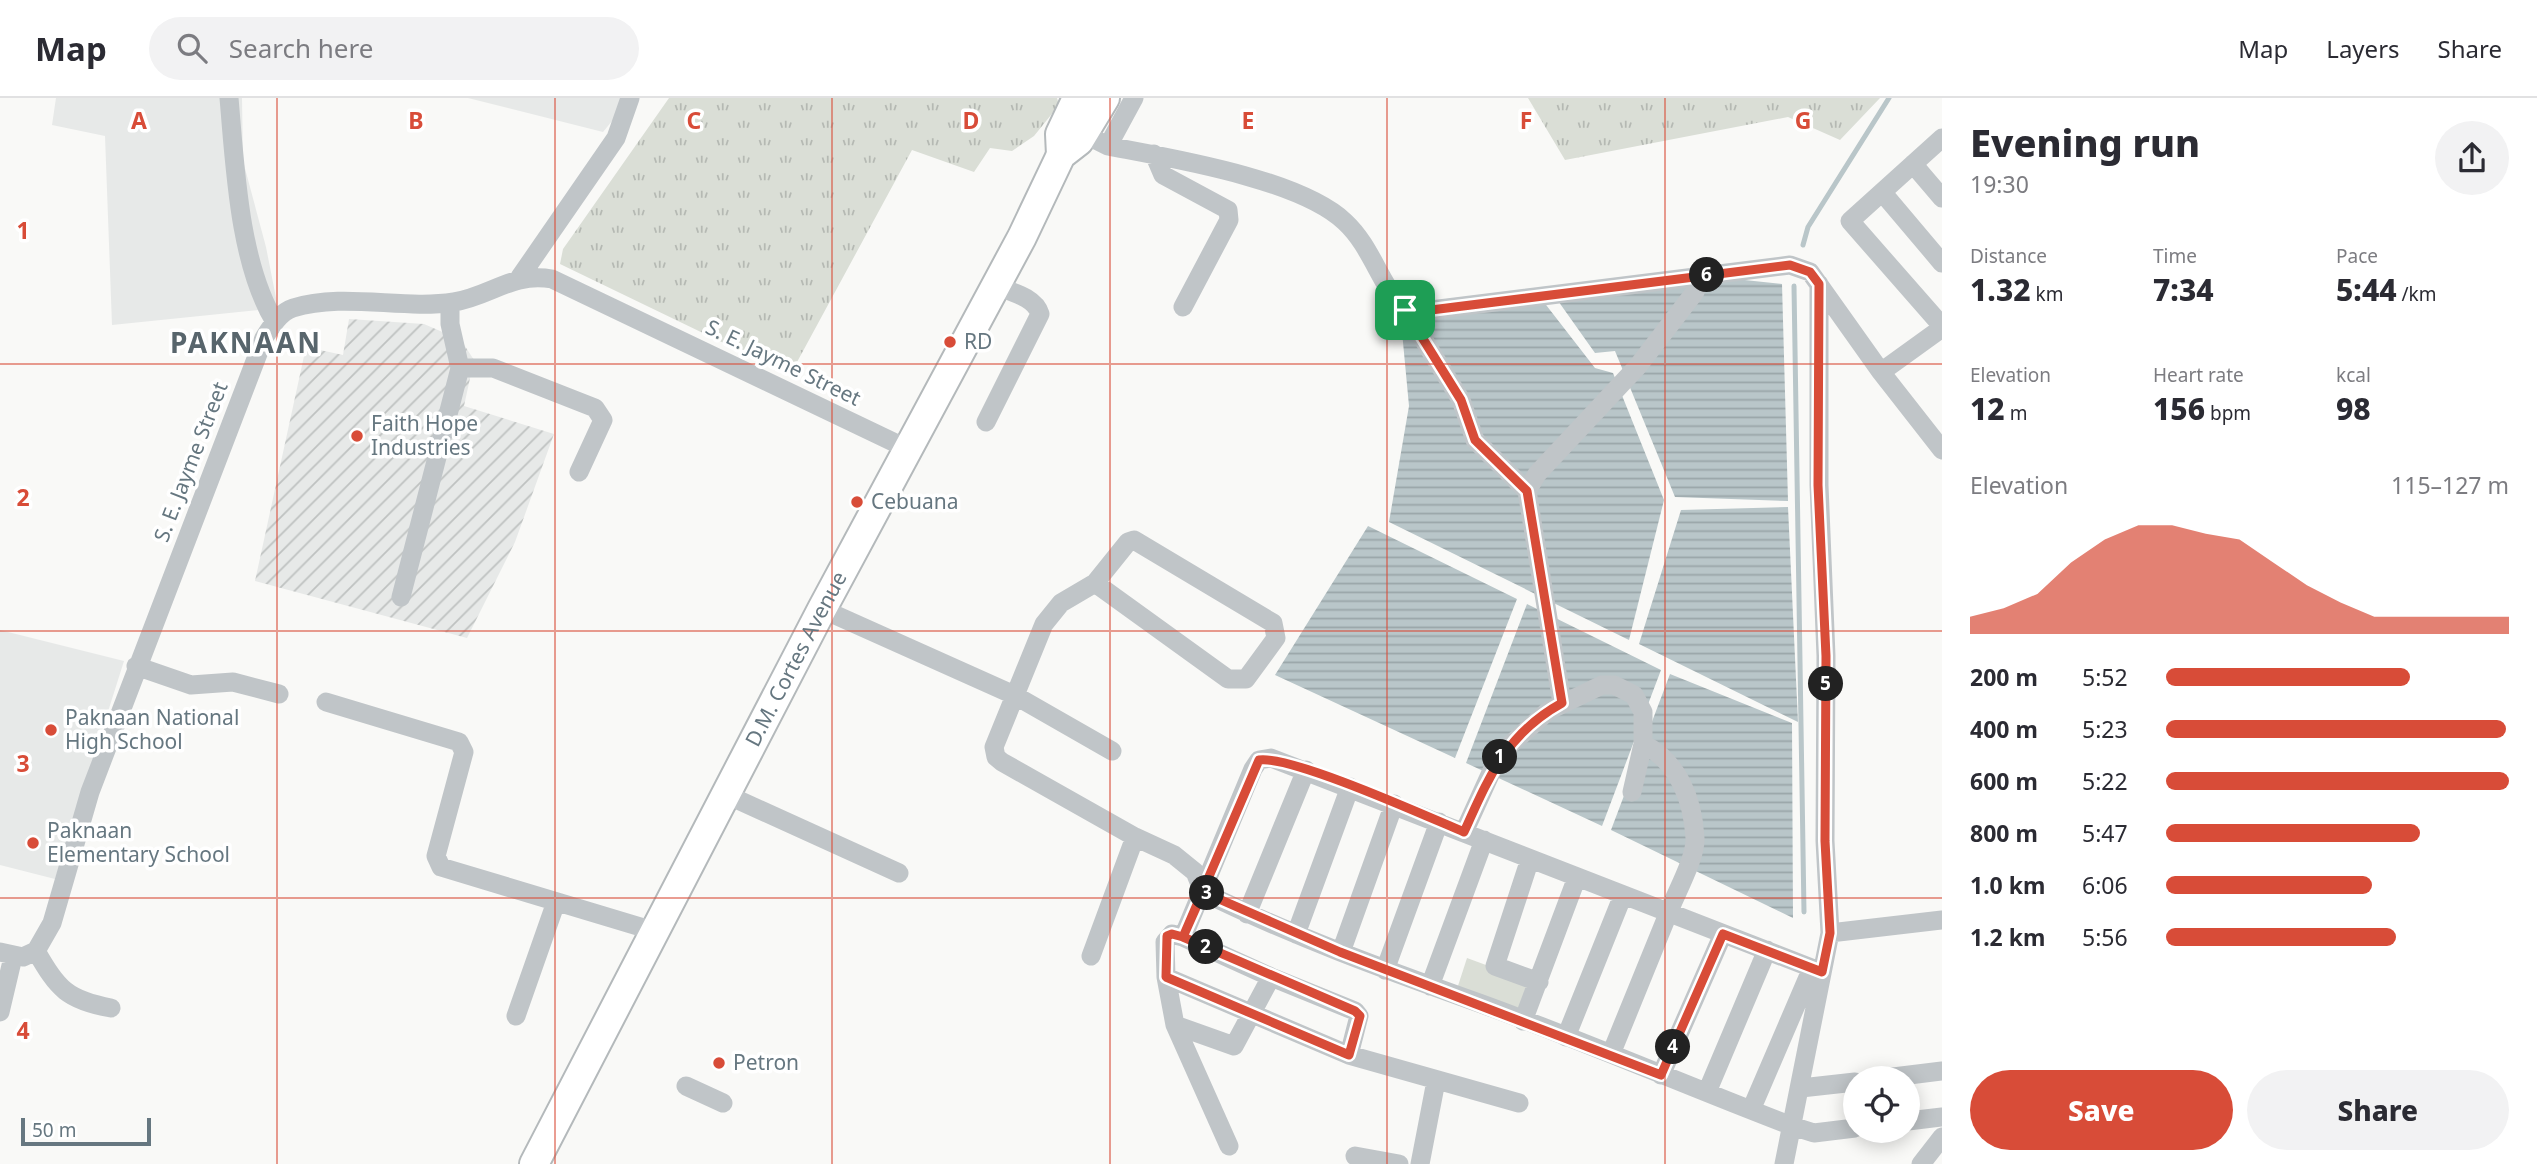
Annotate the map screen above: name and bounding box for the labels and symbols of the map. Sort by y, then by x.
text: A [131,104,147,136]
text: B [408,104,424,136]
text: C [687,104,702,136]
text: D [963,104,979,136]
text: E [1242,104,1254,136]
text: F [1520,104,1532,136]
text: G [1795,104,1811,136]
text: 1 [16,214,30,246]
pin: 6 [1690,258,1724,292]
pin [1375,280,1435,340]
street label: S. E. Jayme Street [701,312,866,412]
district label: PAKNAAN [170,323,322,361]
place label: RD [964,327,992,355]
marker: RD [942,334,958,350]
street label: S. E. Jayme Street [147,377,234,546]
place label: Faith Hope Industries [371,409,478,461]
marker: Faith Hope Industries [349,428,365,444]
text: 2 [16,481,30,513]
place label: Cebuana [871,487,959,515]
marker: Cebuana [849,494,865,510]
street label: D.M. Cortes Avenue [738,566,853,751]
pin: 5 [1808,666,1843,702]
place label: Paknaan National High School [65,703,239,755]
marker: Paknaan National High School [43,722,59,738]
pin: 1 [1482,740,1518,774]
text: 3 [16,747,30,779]
place label: Paknaan Elementary School [47,816,230,868]
marker: Paknaan Elementary School [25,835,41,851]
pin: 3 [1190,876,1224,910]
pin: 2 [1188,930,1224,964]
text: 4 [16,1014,30,1046]
pin: 4 [1656,1030,1690,1065]
place label: Petron [733,1048,799,1076]
marker: Petron [711,1055,727,1071]
scale bar [21,1115,150,1147]

